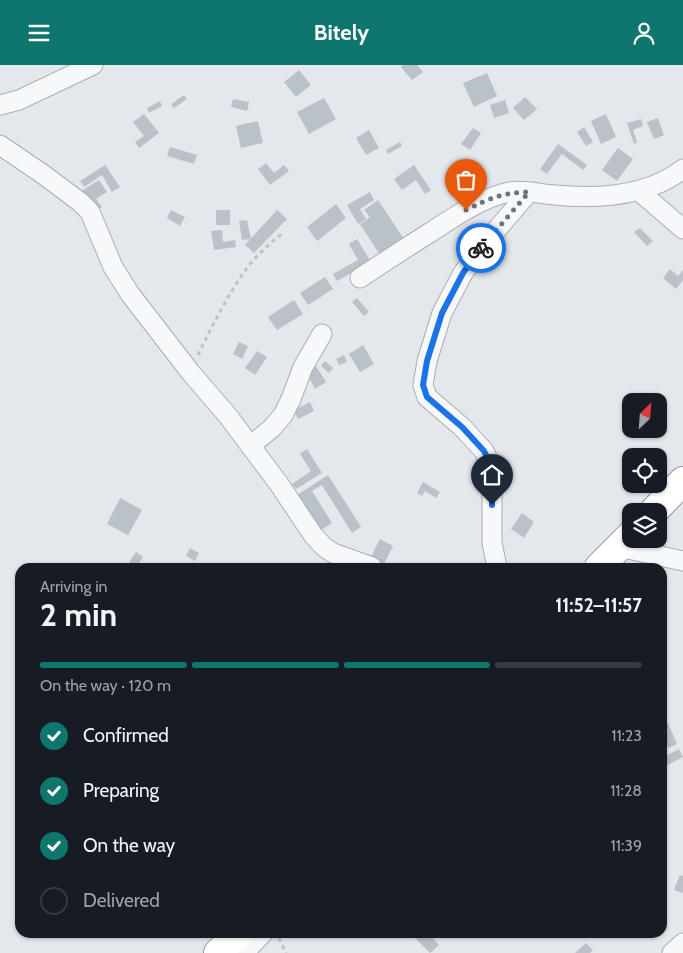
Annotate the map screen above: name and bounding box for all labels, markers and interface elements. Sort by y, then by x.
icon: menu [25,19,53,47]
text: Bitely [314,19,369,46]
icon: person [630,19,658,47]
pin [445,159,487,210]
icon: bag [452,166,480,194]
courier [456,223,506,273]
icon: bike [467,234,495,262]
north arrow [622,393,668,437]
map controls [622,393,667,548]
button: locate [622,448,667,493]
pin [471,454,513,505]
icon: home [478,461,506,489]
button: layers [622,503,667,548]
text: Arriving in [40,577,107,596]
text: 11:52–11:57 [555,594,642,617]
text: 2 min [40,595,117,634]
text: On the way · 120 m [40,676,171,695]
icon: check [40,722,68,750]
text: Confirmed [83,724,169,747]
text: 11:23 [611,726,642,745]
icon: check [40,777,68,805]
text: Preparing [83,779,159,802]
text: 11:28 [610,781,642,800]
icon: check [40,832,68,860]
text: On the way [83,834,175,857]
text: 11:39 [610,836,642,855]
text: Delivered [83,889,160,912]

